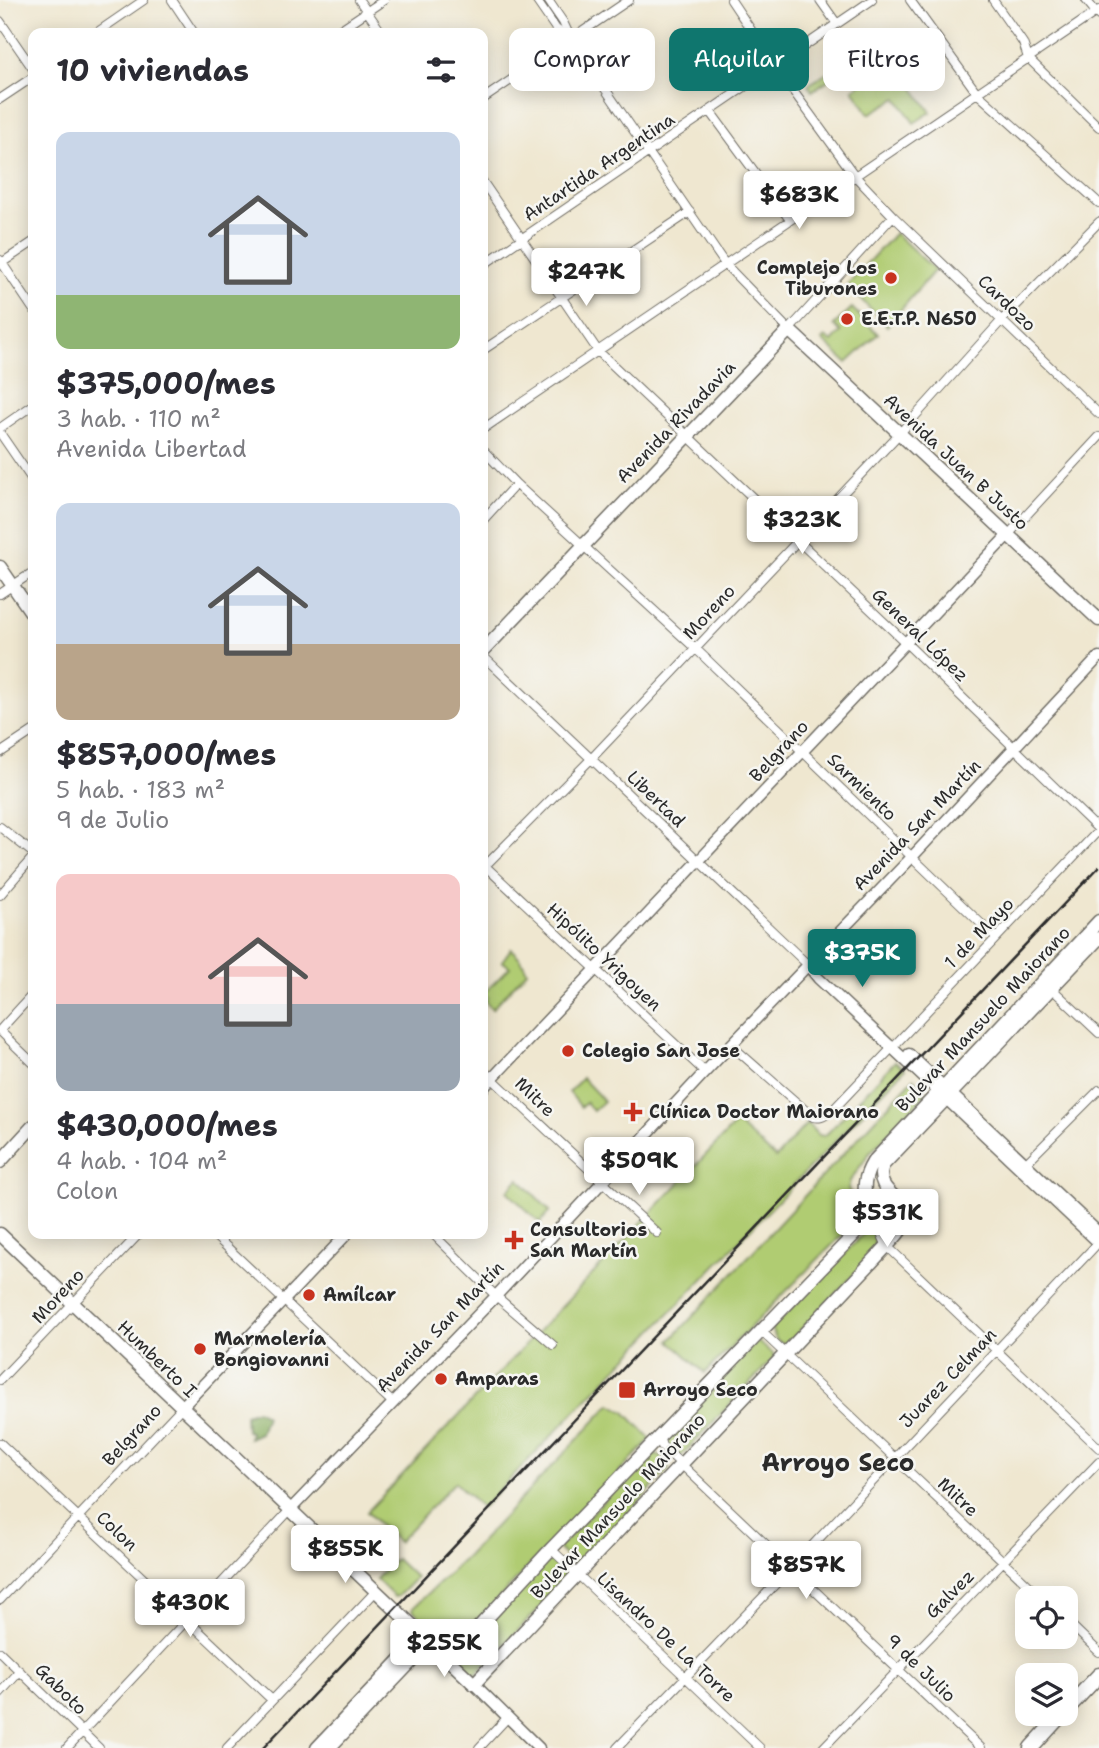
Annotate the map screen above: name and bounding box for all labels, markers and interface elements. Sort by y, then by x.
chip: Comprar [509,28,655,91]
chip: Alquilar [669,28,809,91]
chip: Filtros [823,28,945,91]
text: 10 viviendas [56,50,249,91]
icon: filters [422,51,460,89]
street label: Antartida Argentina [518,107,680,227]
pin: $683K [750,172,848,231]
icon: home [195,177,321,303]
text: $683K [759,179,839,209]
pin: $247K [537,248,635,308]
text: $247K [547,256,625,286]
place label: Complejo Los Tiburones [757,256,877,301]
street label: Cardozo [973,269,1041,337]
marker: Complejo Los Tiburones [883,270,899,286]
place label: E.E.T.P. N650 [861,307,977,331]
marker: E.E.T.P. N650 [839,311,855,327]
street label: Avenida Rivadavia [611,355,741,489]
text: $375,000/mes [56,363,276,404]
street label: Avenida Juan B Justo [878,388,1034,536]
text: 3 hab. · 110 m² [56,404,221,434]
text: Avenida Libertad [56,434,247,464]
pin: $323K [753,496,851,556]
text: $323K [763,504,841,534]
icon: home [195,548,321,674]
street label: Moreno [677,579,741,645]
street label: General López [866,583,974,687]
street label: Belgrano [744,715,814,787]
text: $857,000/mes [56,734,276,775]
street label: Sarmiento [822,748,902,826]
street label: Avenida San Martín [848,754,986,896]
street label: Libertad [622,765,690,833]
text: 5 hab. · 183 m² [56,775,225,805]
text: 9 de Julio [56,805,169,835]
street label: 1 de Mayo [939,892,1019,974]
street label: Hipólito Yrigoyen [541,897,667,1017]
icon: home [195,919,321,1045]
street label: Bulevar Mansuelo Maiorano [890,921,1076,1117]
pin: $375K [813,930,911,989]
text: $375K [824,937,900,967]
place label: Colegio San Jose [582,1039,740,1063]
marker: Colegio San Jose [560,1043,576,1059]
street label: Mitre [510,1072,560,1122]
place label: Clínica Doctor Maiorano [649,1100,879,1124]
marker: Clínica Doctor Maiorano [623,1102,643,1122]
text: $430,000/mes [56,1105,278,1146]
pin: $509K [590,1138,688,1197]
text: $509K [600,1145,678,1175]
text: 4 hab. · 104 m² [56,1146,227,1176]
text: Colon [56,1176,118,1206]
pin: $531K [838,1190,936,1249]
text: $531K [851,1197,923,1227]
place label: Consultorios San Martín [530,1218,647,1263]
marker: Consultorios San Martín [504,1230,524,1250]
street label: Avenida San Martín [371,1256,509,1398]
street label: Moreno [26,1263,90,1329]
place label: Amílcar [323,1283,397,1307]
marker: Amílcar [301,1287,317,1303]
street label: Humberto I [112,1315,202,1403]
street label: Juarez Celman [894,1323,1002,1433]
place label: Marmolería Bongiovanni [214,1327,329,1372]
marker: Marmolería Bongiovanni [192,1341,208,1357]
place label: Amparas [455,1367,539,1391]
marker: Amparas [433,1371,449,1387]
place label: Arroyo Seco [643,1378,758,1402]
marker: Arroyo Seco [617,1380,637,1400]
street label: Belgrano [97,1399,167,1471]
street label: Bulevar Mansuelo Maiorano [525,1408,711,1604]
district label: Arroyo Seco [762,1447,914,1479]
street label: Mitre [932,1472,984,1522]
street label: Colon [91,1506,143,1556]
pin: $855K [296,1526,394,1585]
text: $855K [307,1533,383,1563]
pin: $857K [757,1542,855,1601]
text: $857K [767,1549,845,1579]
street label: Galvez [920,1564,980,1624]
street label: Lisandro De La Torre [592,1566,740,1708]
pin: $430K [141,1580,239,1639]
map controls [1015,1586,1078,1726]
button: locate [1015,1586,1078,1649]
text: $430K [151,1587,229,1617]
pin: $255K [395,1620,493,1679]
text: $255K [406,1627,482,1657]
street label: 9 de Julio [881,1629,961,1707]
street label: Gaboto [30,1658,92,1720]
button: layers [1015,1663,1078,1726]

